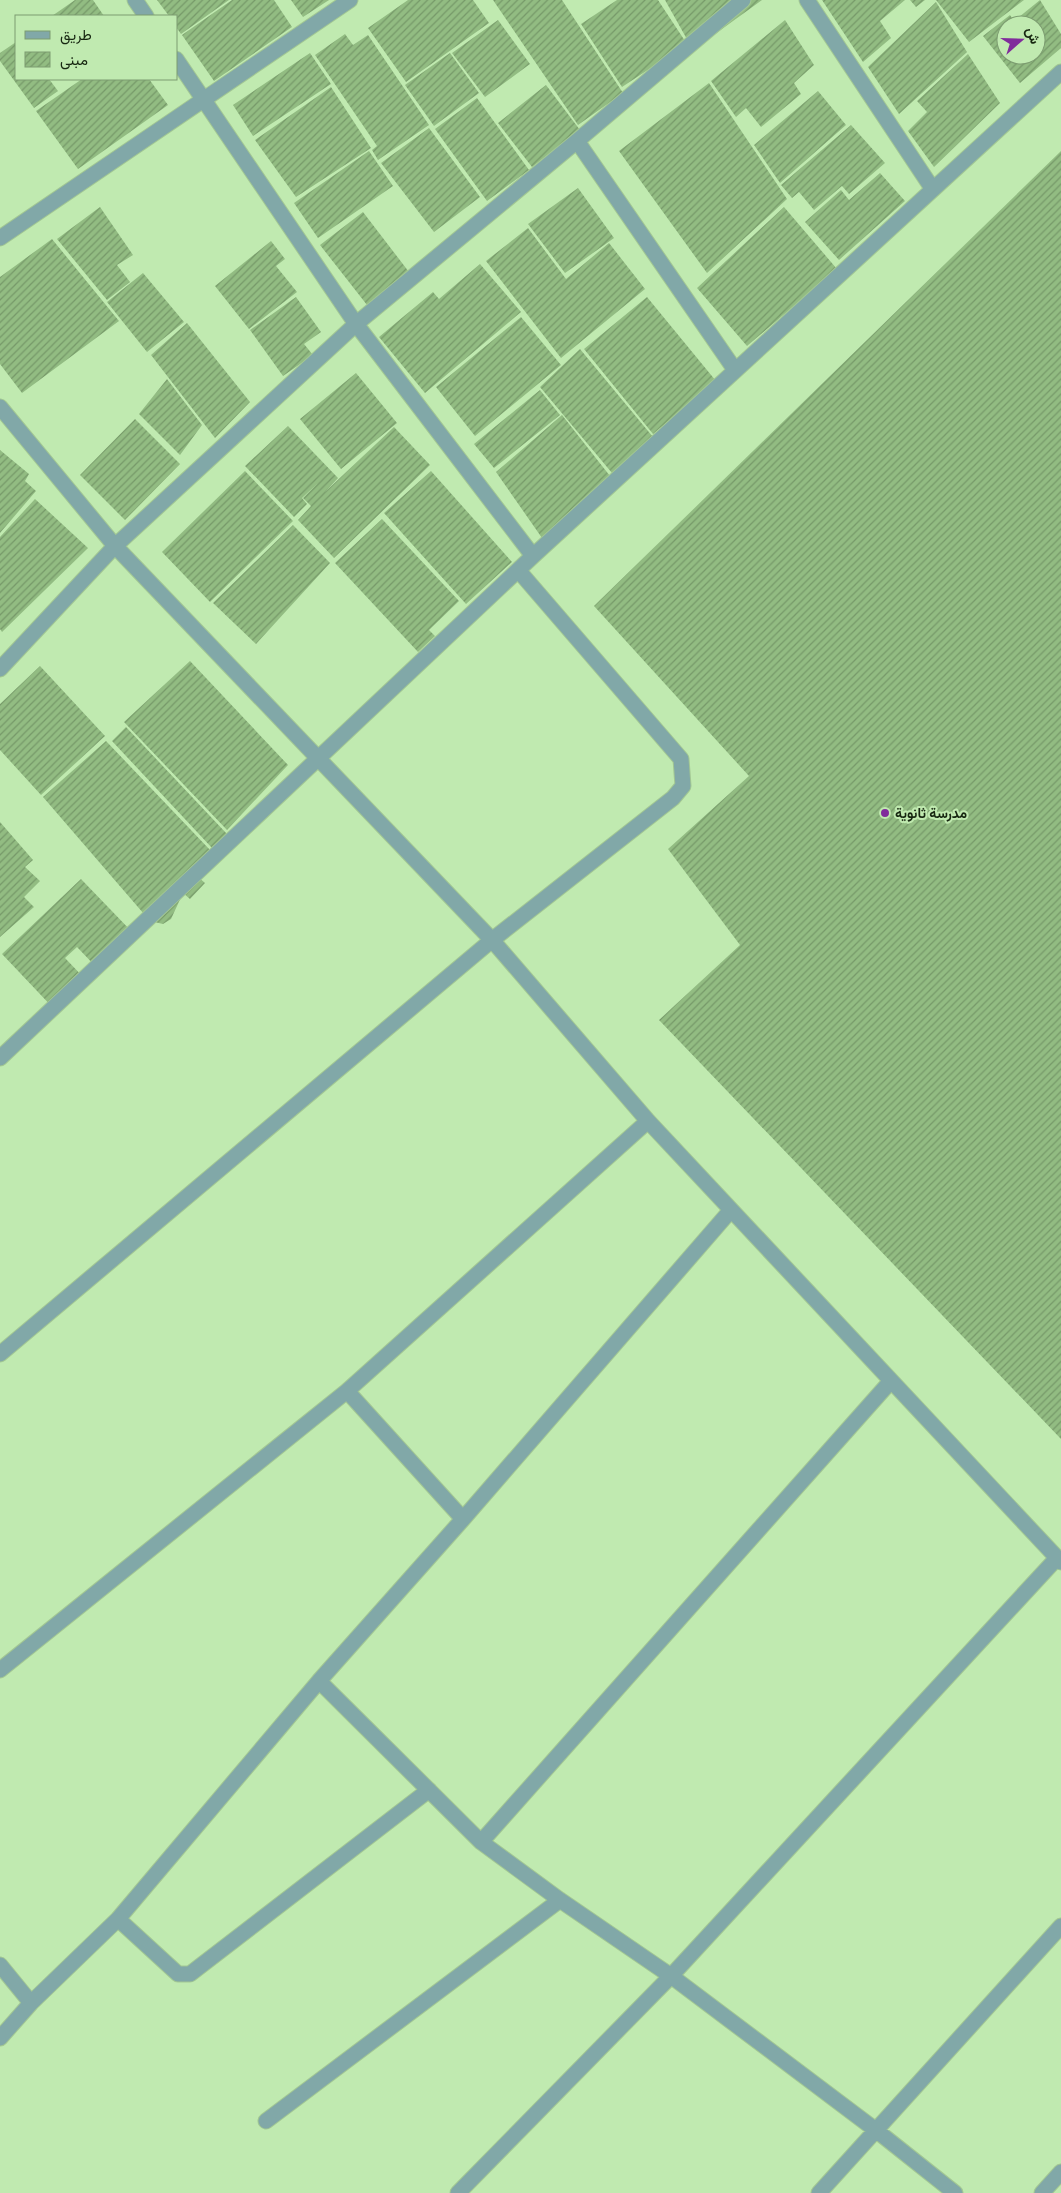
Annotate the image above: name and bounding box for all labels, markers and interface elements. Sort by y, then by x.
legend [15,15,178,80]
north arrow [996,15,1046,65]
text: طريق [60,24,92,45]
text: ش [1022,25,1045,47]
text: مبنى [60,49,88,70]
place label: مدرسة ثانوية [895,804,967,822]
marker: مدرسة ثانوية [879,807,891,819]

